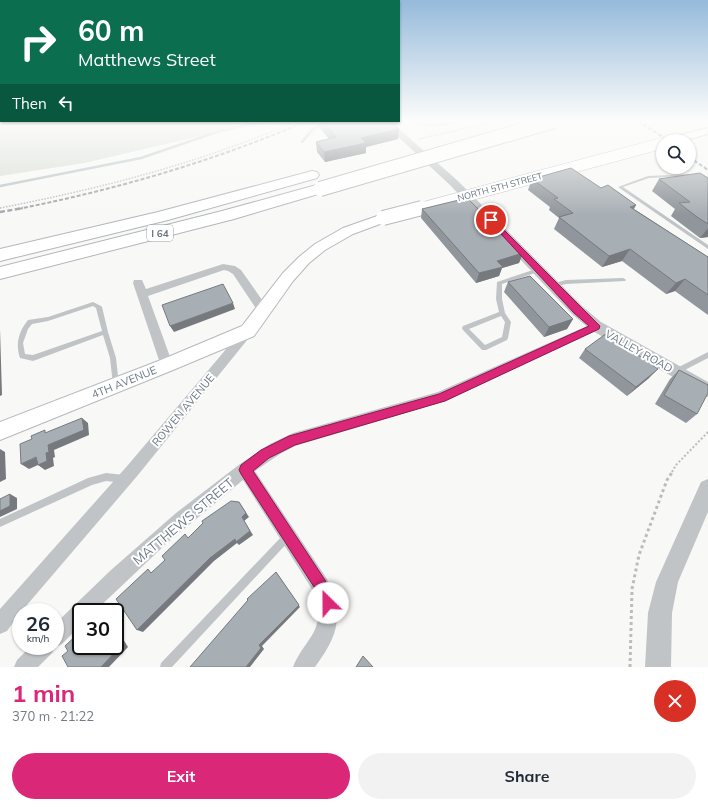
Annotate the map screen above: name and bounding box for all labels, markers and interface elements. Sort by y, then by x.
text: 60 m [78,13,144,48]
icon: right [12,16,64,68]
text: Matthews Street [78,48,216,71]
icon: left [55,92,77,114]
text: Then [12,94,47,113]
map controls [656,134,696,174]
button: search [656,134,696,174]
street label: NORTH 5TH STREET [456,170,544,203]
pin [474,203,508,237]
icon: arrive [480,209,502,231]
road number: I 64 [147,225,173,241]
street label: VALLEY ROAD [603,327,675,375]
street label: 4TH AVENUE [89,363,159,401]
street label: ROWEN AVENUE [149,371,217,449]
street label: MATTHEWS STREET [129,474,237,568]
position arrow [307,582,349,624]
speed limit sign: 30 [72,603,124,655]
text: 26 [26,611,50,636]
text: km/h [27,632,49,645]
text: 1 min [12,678,75,708]
button: close [654,680,696,722]
text: 370 m · 21:22 [12,708,94,724]
button: Exit [12,753,350,799]
button: Share [358,753,696,799]

